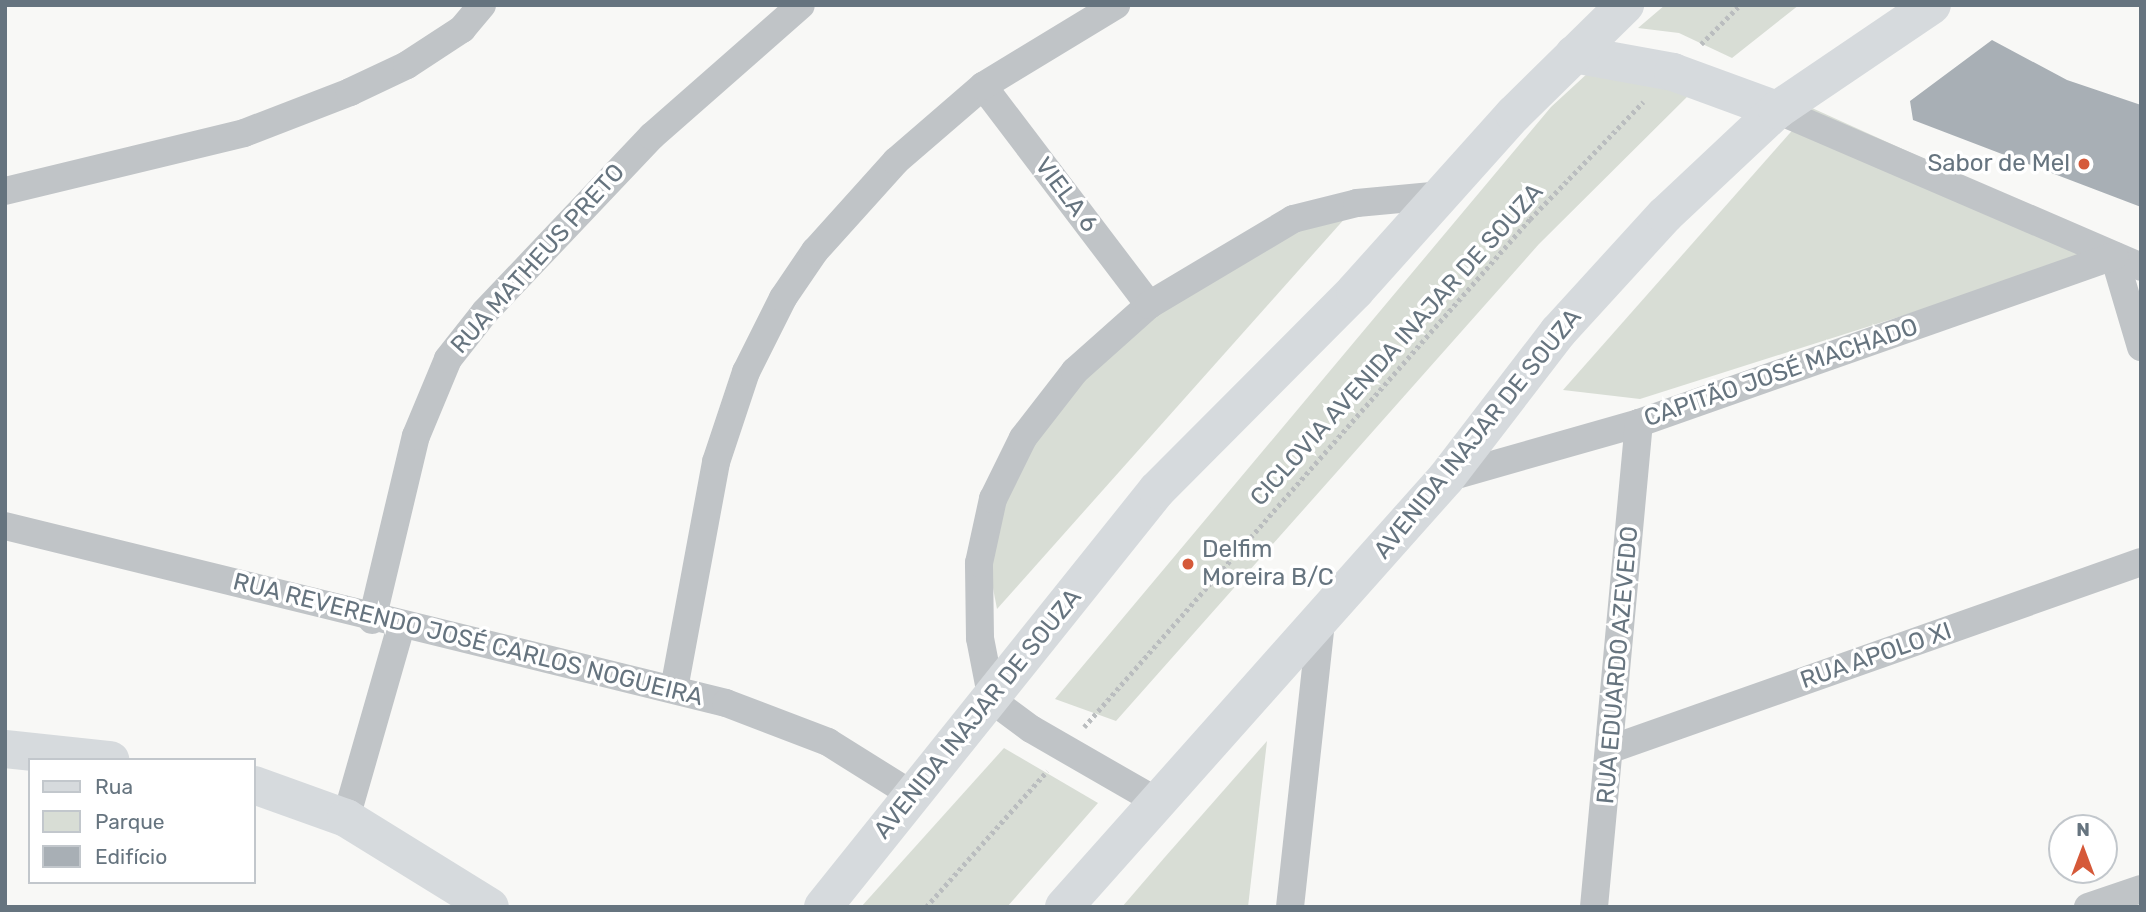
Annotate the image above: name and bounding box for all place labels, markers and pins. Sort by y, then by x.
place label: Sabor de Mel [1927,150,2070,178]
marker: Sabor de Mel [2076,156,2092,172]
place label: Delfim Moreira B/C [1202,536,1334,592]
marker: Delfim Moreira B/C [1180,556,1196,572]

